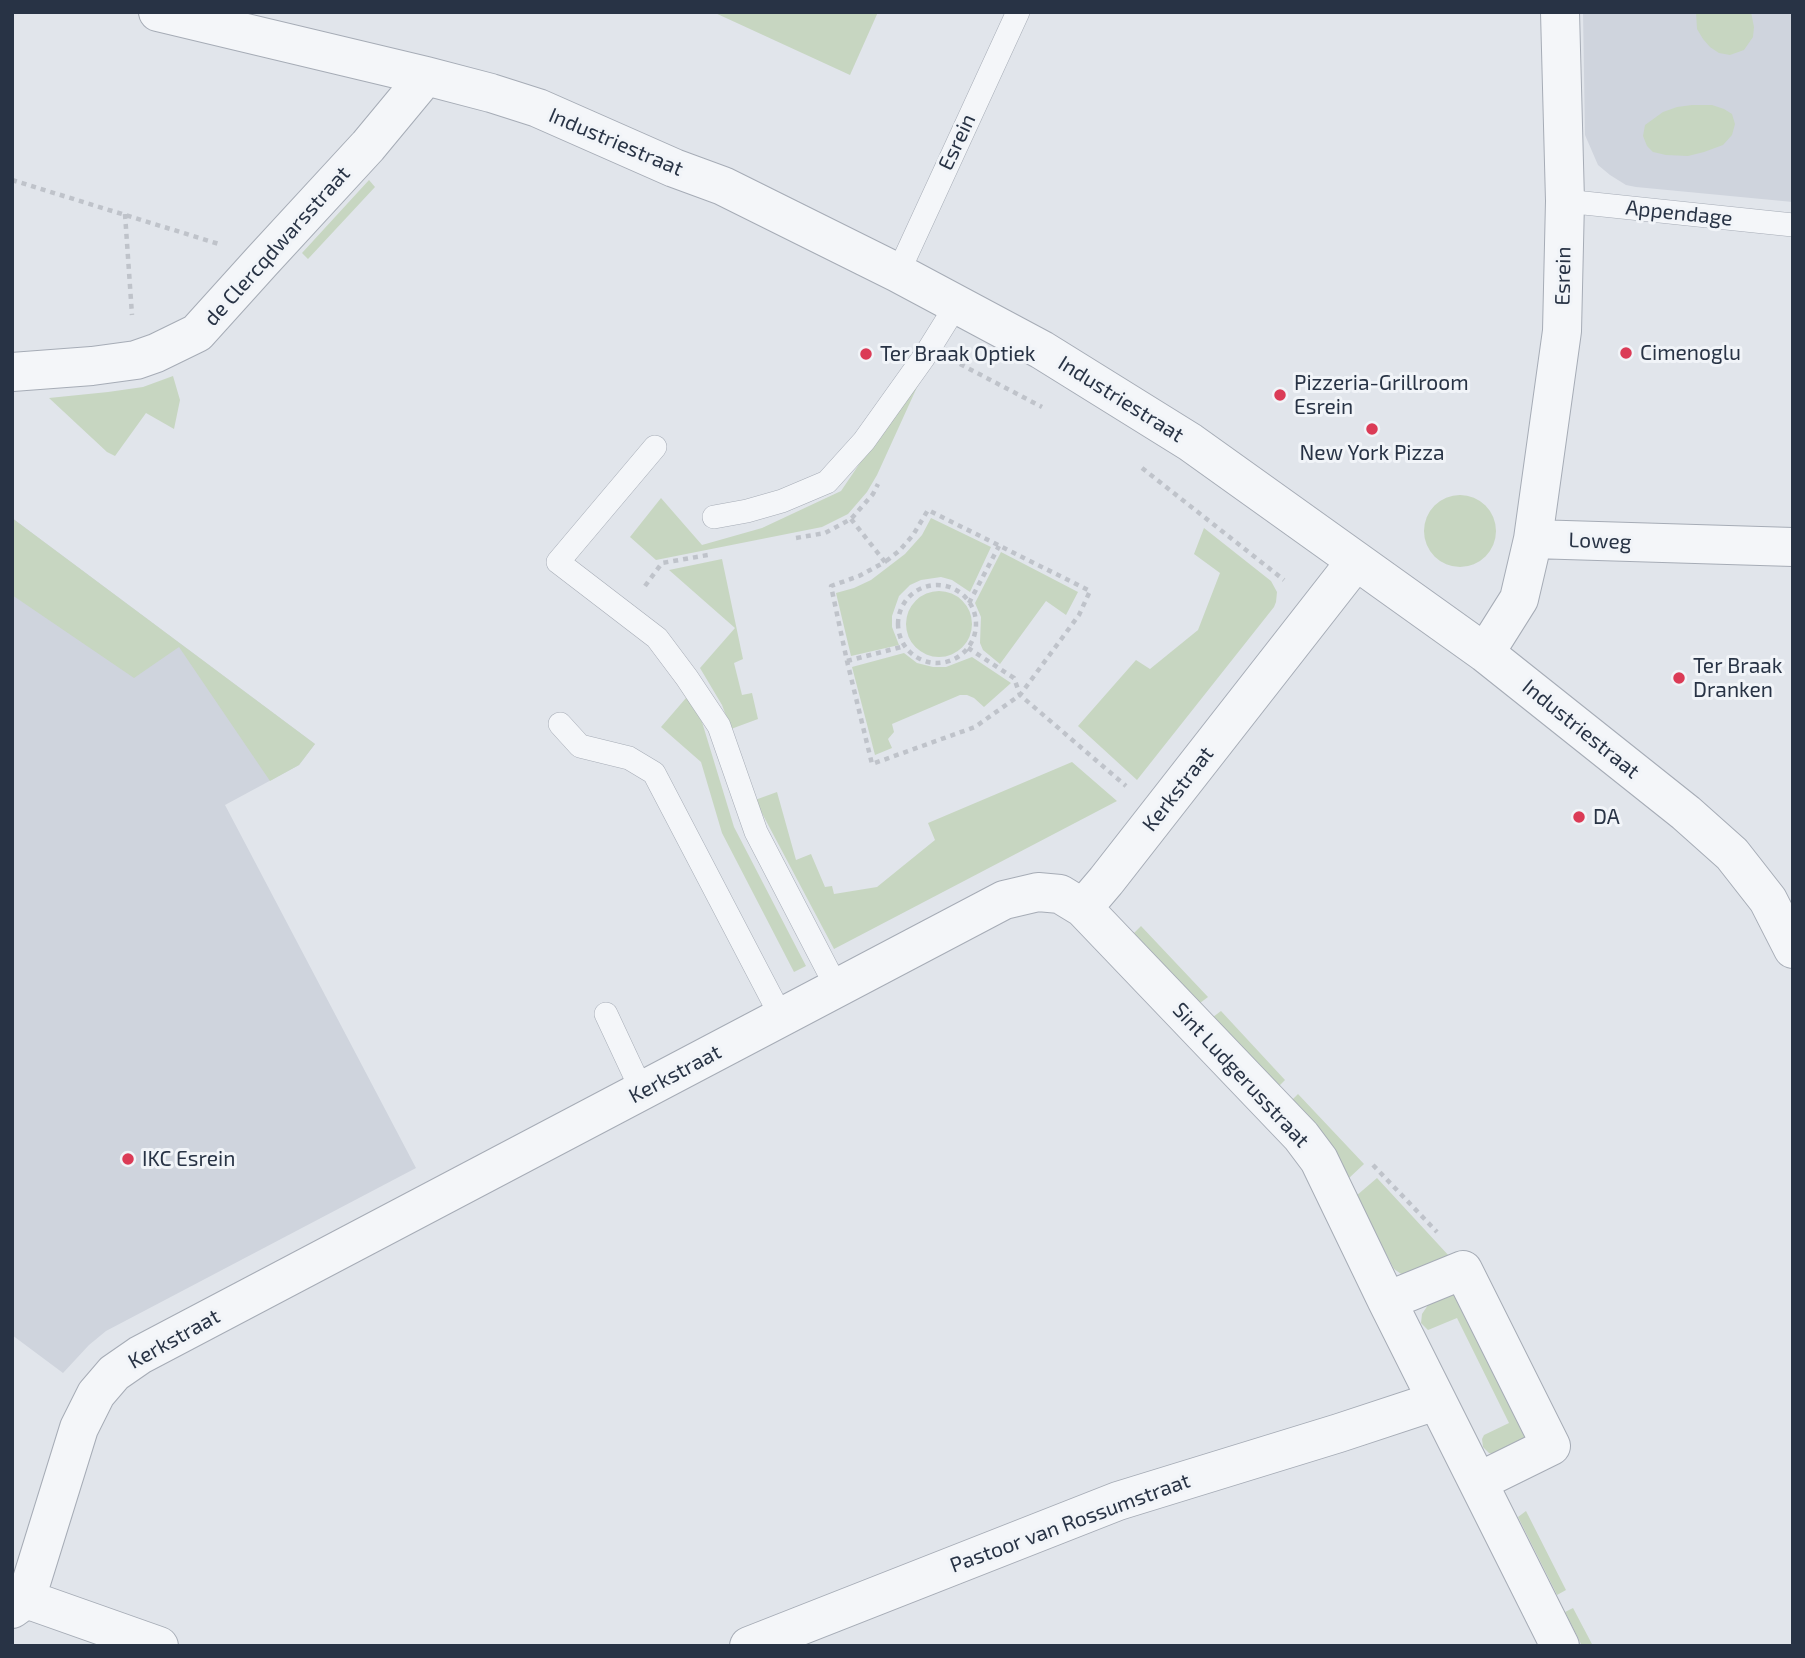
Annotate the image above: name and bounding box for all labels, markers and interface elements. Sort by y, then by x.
street label: Industriestraat [545,102,687,182]
street label: Esrein [933,110,981,174]
street label: de Clercqdwarsstraat [199,161,355,331]
street label: Appendage [1624,195,1734,231]
street label: Esrein [1550,246,1576,306]
place label: Cimenoglu [1640,340,1741,366]
place label: Ter Braak Optiek [880,341,1035,367]
marker: Cimenoglu [1618,345,1634,361]
marker: Ter Braak Optiek [858,346,874,362]
street label: Industriestraat [1054,350,1188,448]
place label: Pizzeria-Grillroom Esrein [1294,370,1469,420]
marker: Pizzeria-Grillroom Esrein [1272,387,1288,403]
marker: New York Pizza [1364,421,1380,437]
place label: New York Pizza [1300,440,1444,466]
street label: Loweg [1568,527,1632,555]
place label: Ter Braak Dranken [1693,653,1782,703]
marker: Ter Braak Dranken [1671,670,1687,686]
street label: Industriestraat [1517,674,1645,784]
street label: Kerkstraat [1137,742,1219,836]
place label: DA [1593,804,1620,830]
marker: DA [1571,809,1587,825]
street label: Sint Ludgerusstraat [1167,997,1315,1153]
street label: Kerkstraat [625,1039,725,1109]
place label: IKC Esrein [142,1146,235,1172]
marker: IKC Esrein [120,1151,136,1167]
street label: Kerkstraat [124,1304,224,1374]
street label: Pastoor van Rossumstraat [947,1468,1193,1578]

